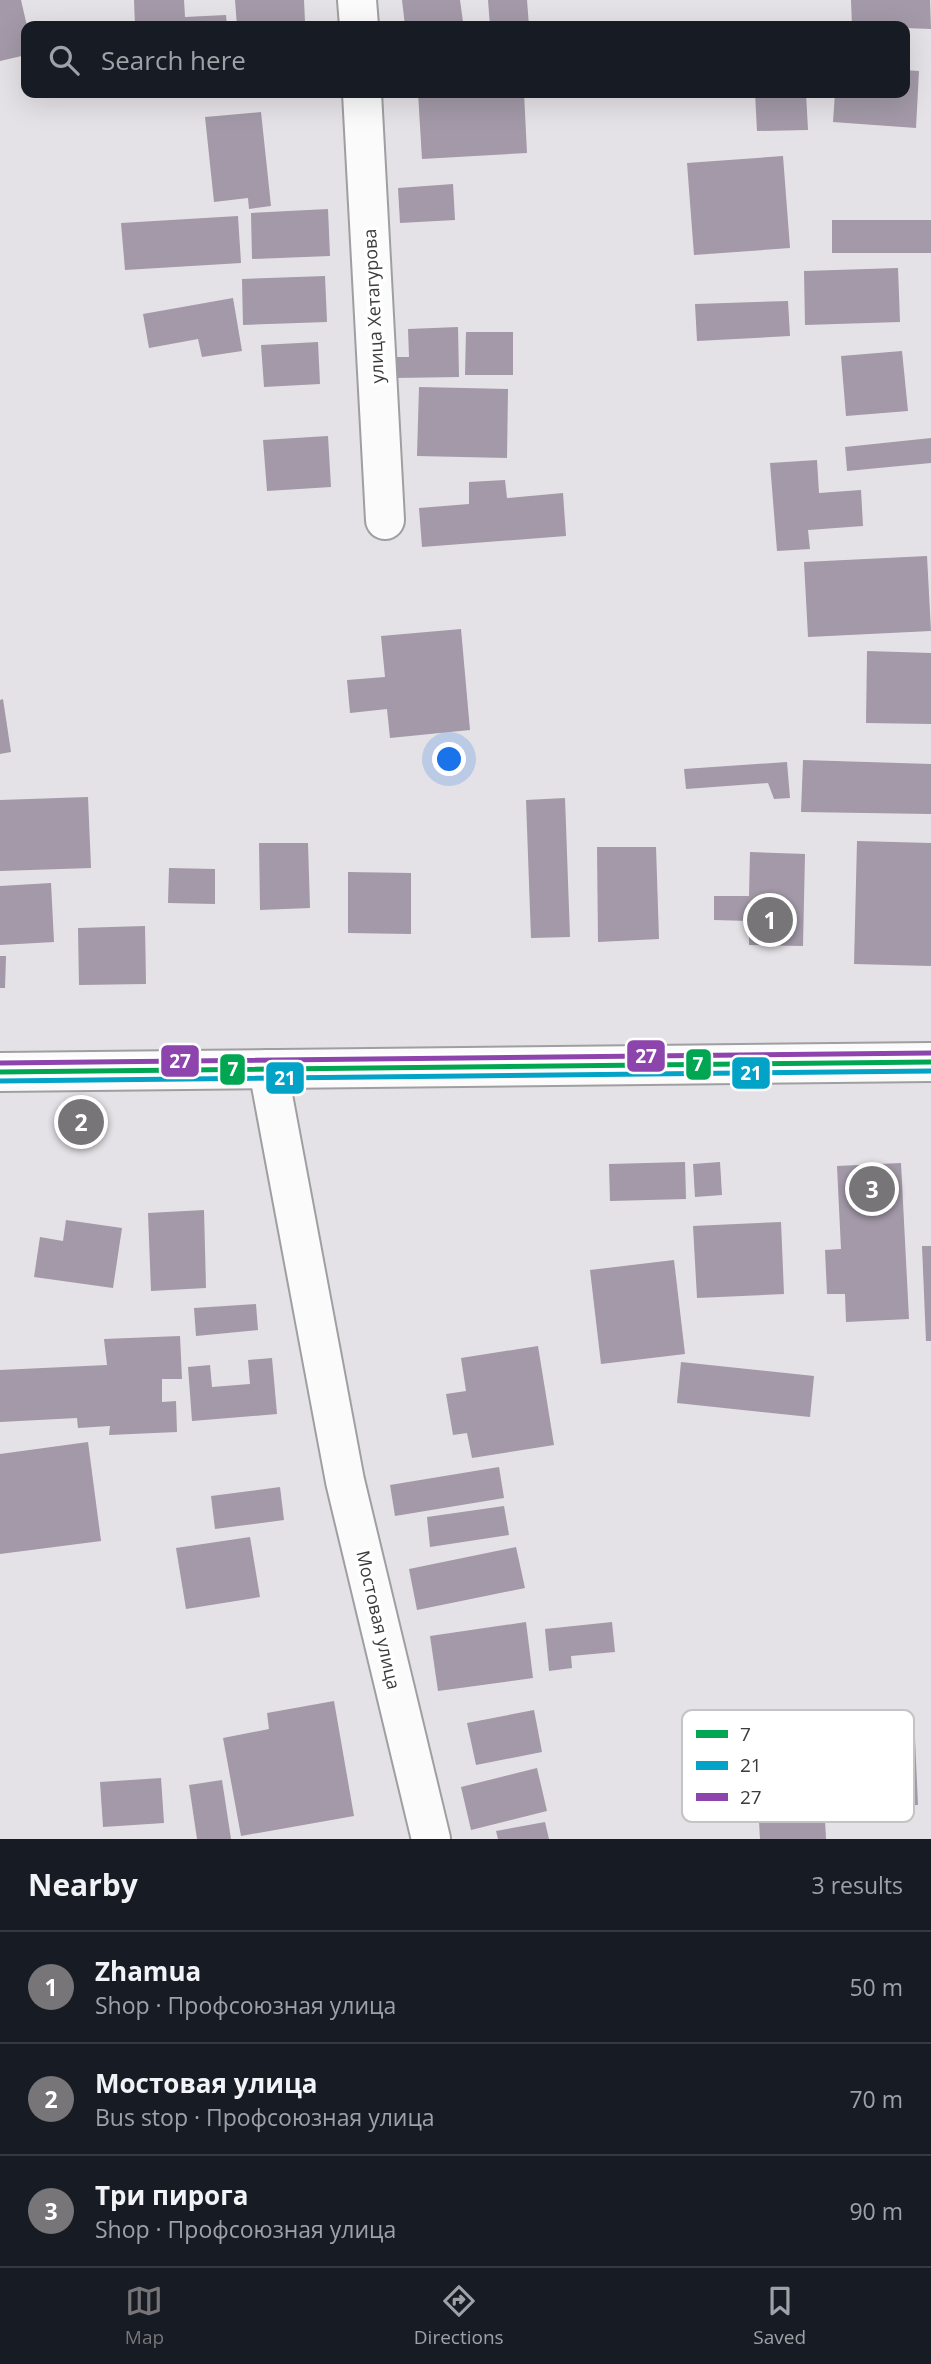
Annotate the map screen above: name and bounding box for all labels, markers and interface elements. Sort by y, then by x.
search box [21,21,910,98]
icon: search [45,41,83,79]
text: Search here [101,42,246,78]
street label: улица Хетагурова [357,228,389,384]
your location [432,742,466,776]
pin: 1 [747,894,793,946]
line badge: 27 [626,1039,666,1073]
text: 27 [635,1043,657,1069]
line badge: 27 [160,1044,200,1078]
text: 27 [169,1048,191,1074]
line badge: 7 [685,1048,712,1081]
text: 7 [693,1051,704,1077]
line badge: 7 [219,1053,246,1086]
text: 7 [228,1056,239,1082]
line badge: 21 [731,1056,771,1090]
text: 21 [740,1060,762,1086]
line badge: 21 [265,1061,305,1095]
text: 21 [274,1065,296,1091]
pin: 2 [58,1096,104,1148]
pin: 3 [849,1163,895,1215]
street label: Мостовая улица [351,1548,407,1692]
legend [682,1710,914,1822]
text: 7 [740,1721,751,1747]
text: 21 [740,1752,762,1778]
text: 27 [740,1784,762,1810]
text: Nearby [28,1864,138,1905]
text: 3 results [812,1869,903,1901]
text: Zhamua [95,1953,201,1989]
text: 1 [44,1971,58,2003]
text: 50 m [849,1971,903,2003]
text: Shop · Профсоюзная улица [95,1989,396,2021]
text: Мостовая улица [95,2065,318,2101]
text: 2 [44,2083,58,2115]
text: 70 m [849,2083,903,2115]
text: Bus stop · Профсоюзная улица [95,2101,435,2133]
text: Три пирога [95,2177,248,2213]
text: 3 [44,2195,58,2227]
text: 90 m [849,2195,903,2227]
text: Shop · Профсоюзная улица [95,2213,396,2245]
tab: Map [125,2282,164,2350]
tab: Directions [414,2282,504,2350]
tab: Saved [753,2282,806,2350]

